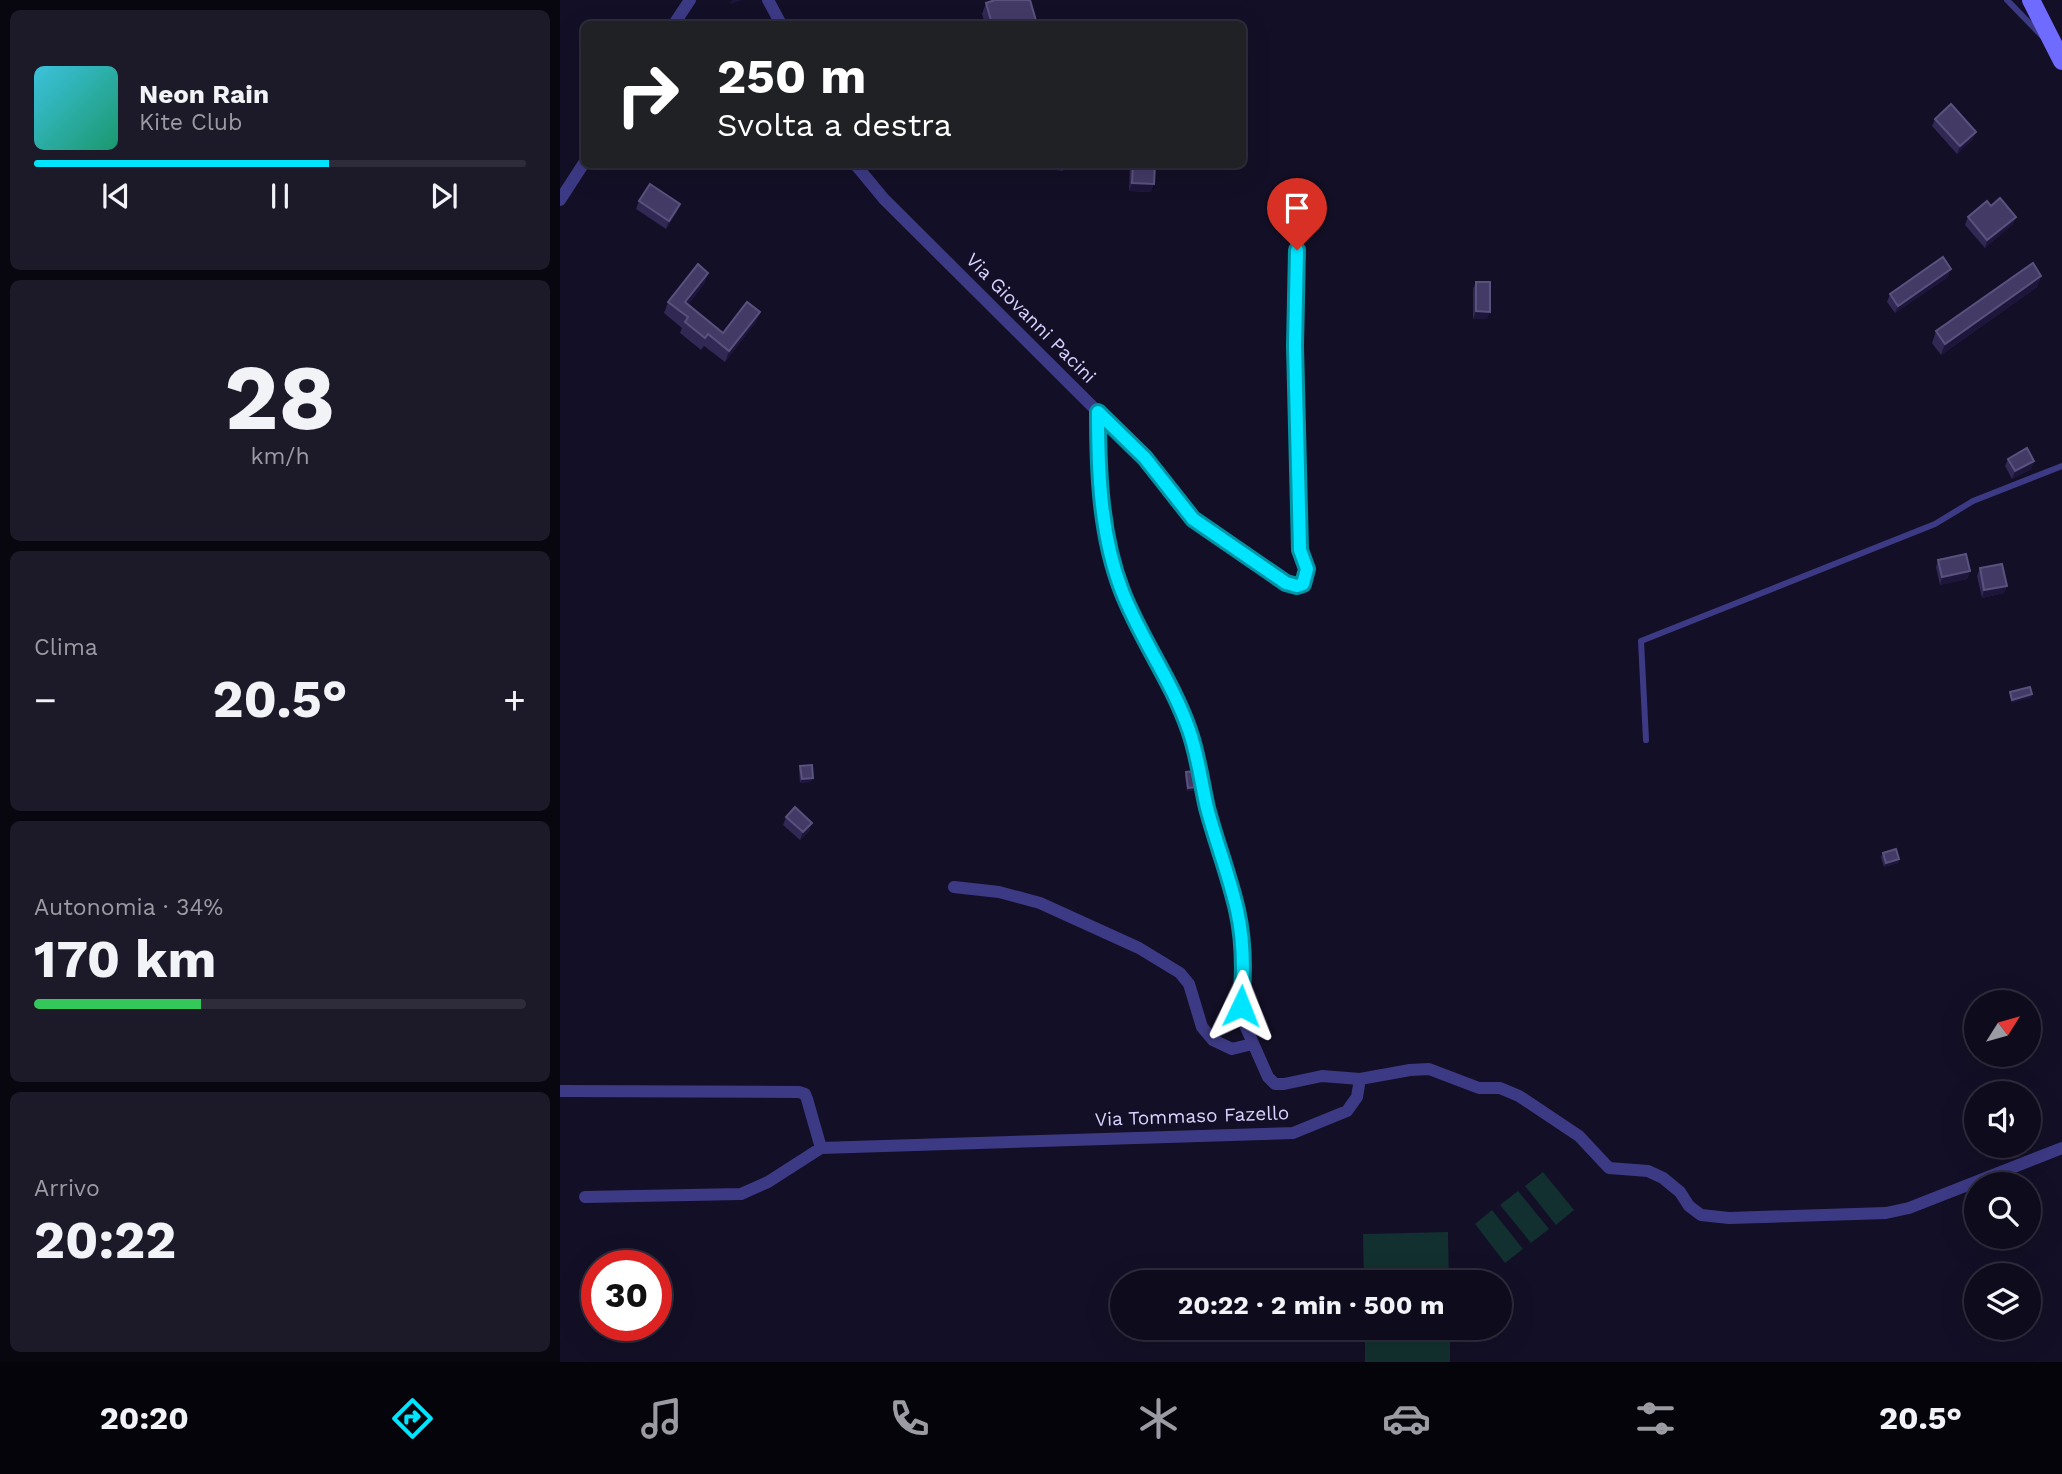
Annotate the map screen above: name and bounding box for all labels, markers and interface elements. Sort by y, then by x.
text: 250 m [717,47,866,105]
icon: right [602,49,693,140]
text: Neon Rain [139,79,269,109]
text: Svolta a destra [717,106,952,144]
text: Kite Club [139,109,242,136]
icon: previous [97,177,135,215]
icon: pause [261,177,299,215]
icon: next [425,177,463,215]
pin [1267,178,1327,250]
icon: arrive [1278,189,1316,227]
street label: Via Giovanni Pacini [961,248,1101,388]
text: 28 [224,344,336,451]
text: km/h [250,443,310,470]
text: Clima [34,634,98,661]
text: 20.5° [212,669,348,730]
text: − [34,678,57,722]
text: + [503,678,526,722]
text: Autonomia · 34% [34,894,223,921]
text: 170 km [34,929,216,990]
position arrow [1204,969,1278,1043]
north arrow [1964,990,2040,1068]
map controls [1964,990,2041,1340]
button: sound [1964,1081,2041,1158]
street label: Via Tommaso Fazello [1094,1101,1290,1131]
button: search [1964,1172,2041,1249]
text: Arrivo [34,1175,100,1202]
text: 20:22 [34,1210,176,1271]
speed limit sign: 30 [581,1250,672,1341]
button: layers [1964,1263,2041,1340]
text: 20:22 · 2 min · 500 m [1178,1290,1444,1320]
icon: directions [388,1394,437,1443]
icon: music [637,1394,686,1443]
icon: phone [885,1394,934,1443]
icon: climate [1134,1394,1183,1443]
icon: car [1382,1394,1431,1443]
icon: filters [1631,1394,1680,1443]
text: 20:20 [100,1399,189,1437]
text: 20.5° [1879,1399,1962,1437]

